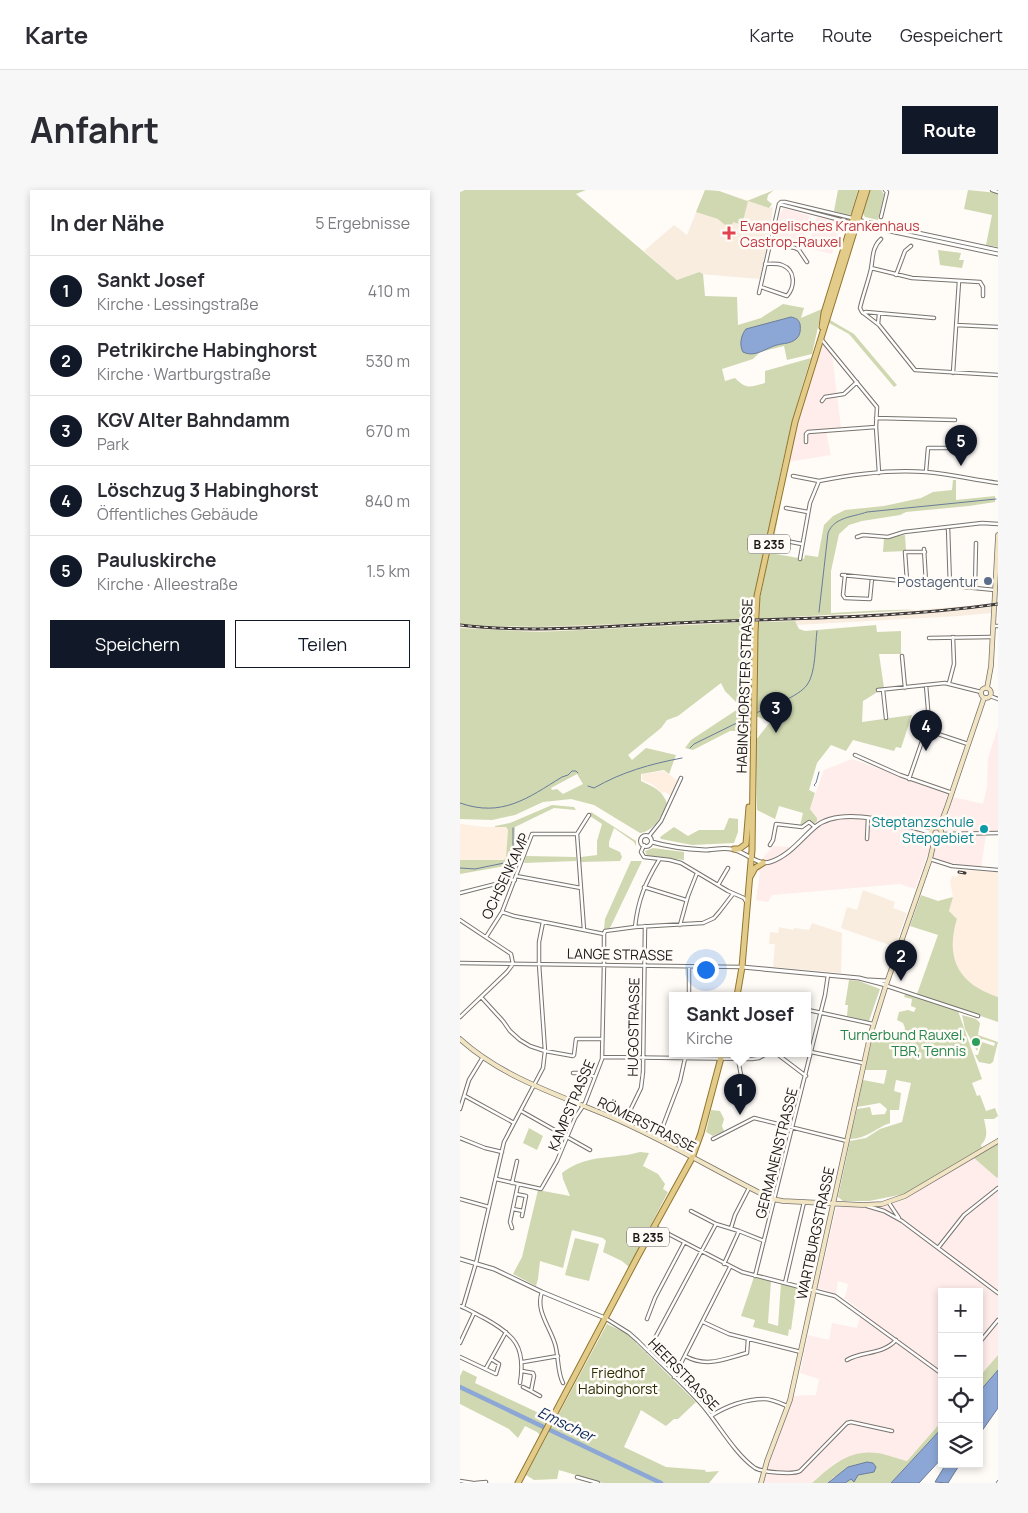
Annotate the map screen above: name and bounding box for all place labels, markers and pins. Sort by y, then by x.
place label: Evangelisches Krankenhaus Castrop-Rauxel [740,216,920,251]
marker: Evangelisches Krankenhaus Castrop-Rauxel [722,226,736,240]
pin: 5 [945,425,977,466]
place label: Postagentur [897,572,978,591]
marker: Postagentur [982,575,994,587]
pin: 3 [760,692,792,733]
pin: 4 [910,710,942,751]
place label: Steptanzschule Stepgebiet [871,812,974,847]
marker: Steptanzschule Stepgebiet [978,823,990,835]
pin: 2 [885,940,917,981]
place label: Turnerbund Rauxel, TBR, Tennis [840,1025,966,1060]
marker: Turnerbund Rauxel, TBR, Tennis [970,1036,982,1048]
pin: 1 [724,1074,756,1115]

